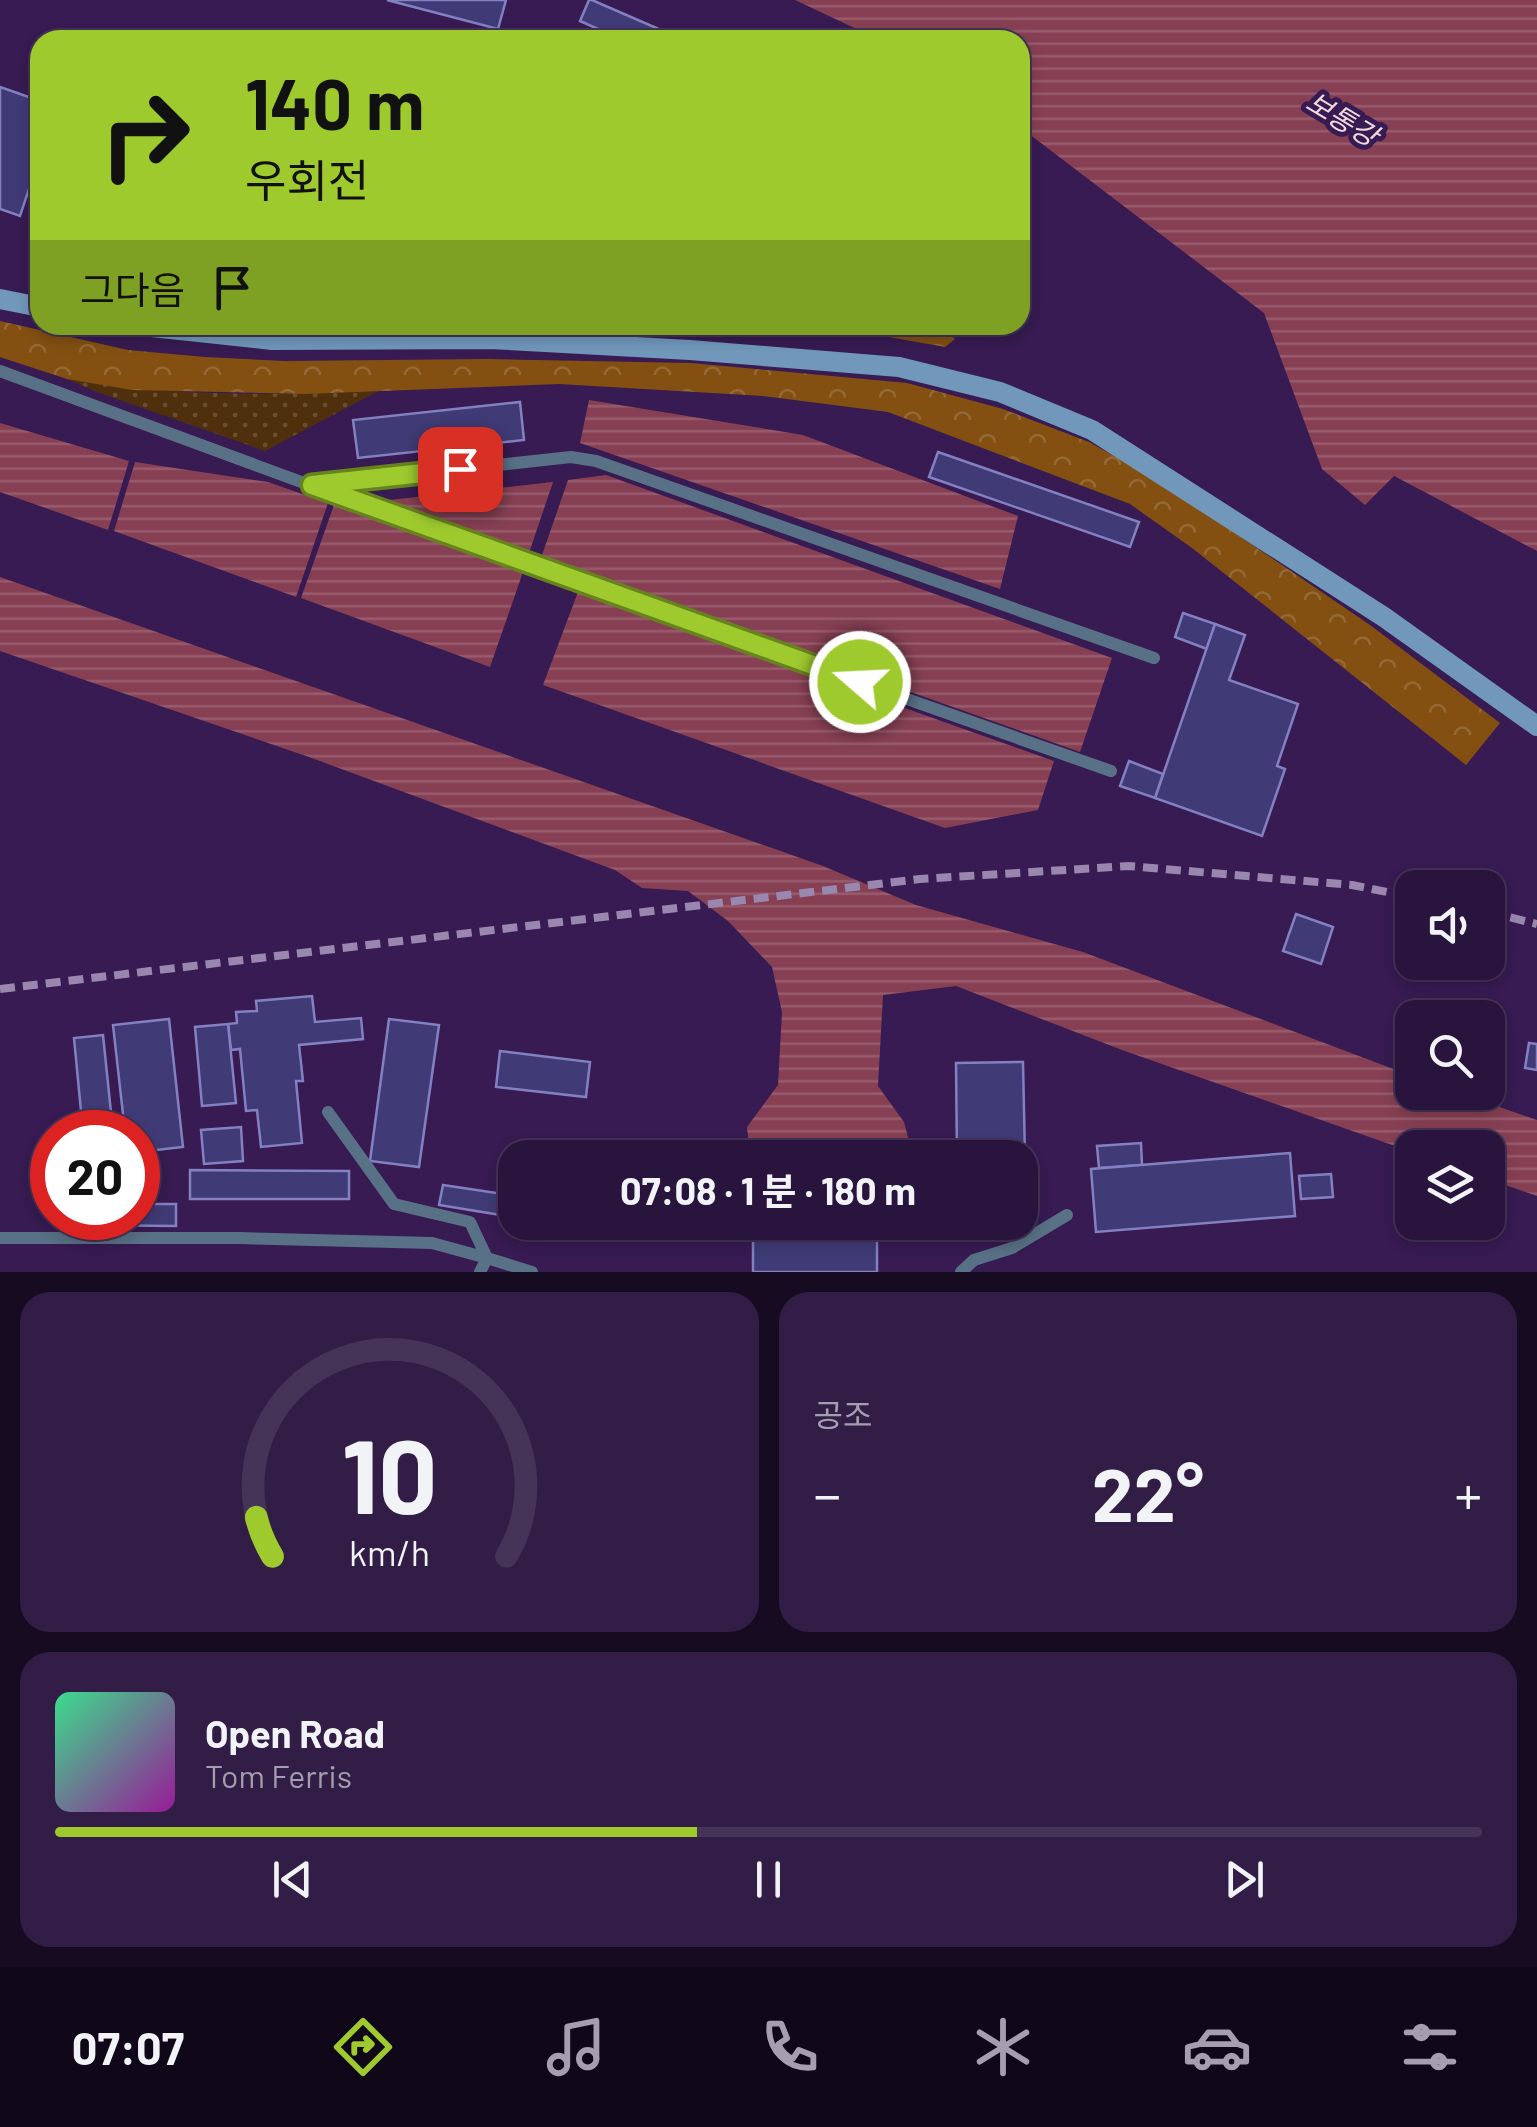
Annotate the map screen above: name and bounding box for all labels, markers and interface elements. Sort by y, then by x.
text: 140 m [245,60,424,144]
icon: right [80,70,210,200]
water label: 보통강 [1301,84,1387,154]
text: 우회전 [245,152,369,206]
icon: arrive [205,260,260,315]
text: 그다음 [80,266,185,312]
pin [418,427,503,512]
icon: arrive [433,442,488,497]
position arrow [808,630,912,734]
map controls [1395,870,1505,1240]
button: sound [1395,870,1505,980]
button: search [1395,1000,1505,1110]
speed limit sign: 20 [30,1110,160,1240]
button: layers [1395,1130,1505,1240]
text: 07:08 · 1 분 · 180 m [620,1167,916,1213]
text: 공조 [814,1395,872,1433]
text: 10 [341,1410,437,1535]
text: 22° [1092,1447,1204,1537]
text: − [814,1460,841,1526]
text: + [1454,1460,1482,1526]
text: km/h [349,1530,430,1573]
text: Open Road [205,1710,385,1756]
text: Tom Ferris [205,1756,352,1794]
icon: previous [265,1852,320,1907]
icon: pause [741,1852,796,1907]
icon: next [1217,1852,1272,1907]
icon: directions [328,2012,398,2082]
icon: music [541,2012,611,2082]
icon: phone [755,2012,825,2082]
icon: climate [968,2012,1038,2082]
icon: car [1182,2012,1252,2082]
icon: filters [1395,2012,1465,2082]
text: 07:07 [72,2020,184,2074]

